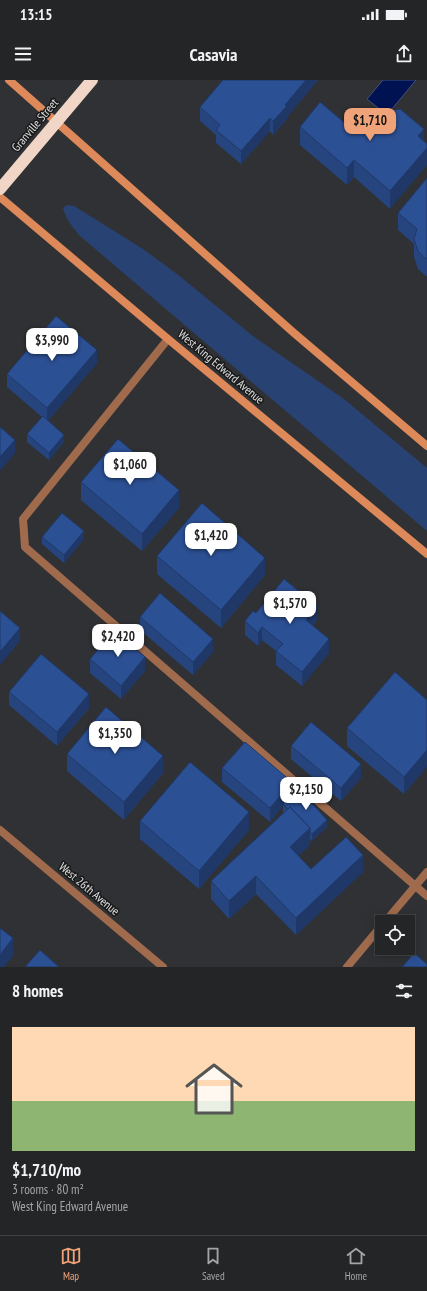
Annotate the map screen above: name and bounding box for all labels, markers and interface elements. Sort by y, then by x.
text: 13:15 [20,5,52,24]
icon: menu [12,43,34,65]
text: Casavia [190,43,237,66]
icon: share [393,43,415,65]
street label: Granville Street [8,95,62,154]
pin: $1,710 [337,108,403,142]
text: $1,710 [353,112,387,129]
street label: West King Edward Avenue [175,326,267,407]
pin: $3,990 [19,328,85,362]
text: $3,990 [35,332,69,349]
pin: $1,060 [97,452,163,486]
text: $1,060 [113,456,147,473]
pin: $1,420 [178,523,244,557]
text: $1,420 [194,527,228,544]
pin: $1,570 [257,591,323,625]
text: $1,570 [273,595,307,612]
pin: $2,420 [85,624,151,658]
text: $2,420 [101,628,135,645]
pin: $1,350 [82,721,148,755]
text: $1,350 [98,725,132,742]
pin: $2,150 [273,777,339,811]
text: $2,150 [289,781,323,798]
street label: West 26th Avenue [56,859,123,918]
map controls [375,915,415,955]
button: locate [375,915,415,955]
text: 8 homes [12,980,63,1002]
icon: filters [393,980,415,1002]
icon: home [178,1053,250,1125]
text: $1,710/mo [12,1159,81,1181]
text: 3 rooms · 80 m² [12,1181,84,1198]
text: West King Edward Avenue [12,1198,128,1215]
tab: Map [60,1245,82,1283]
tab: Saved [202,1245,225,1283]
tab: Home [345,1245,367,1283]

